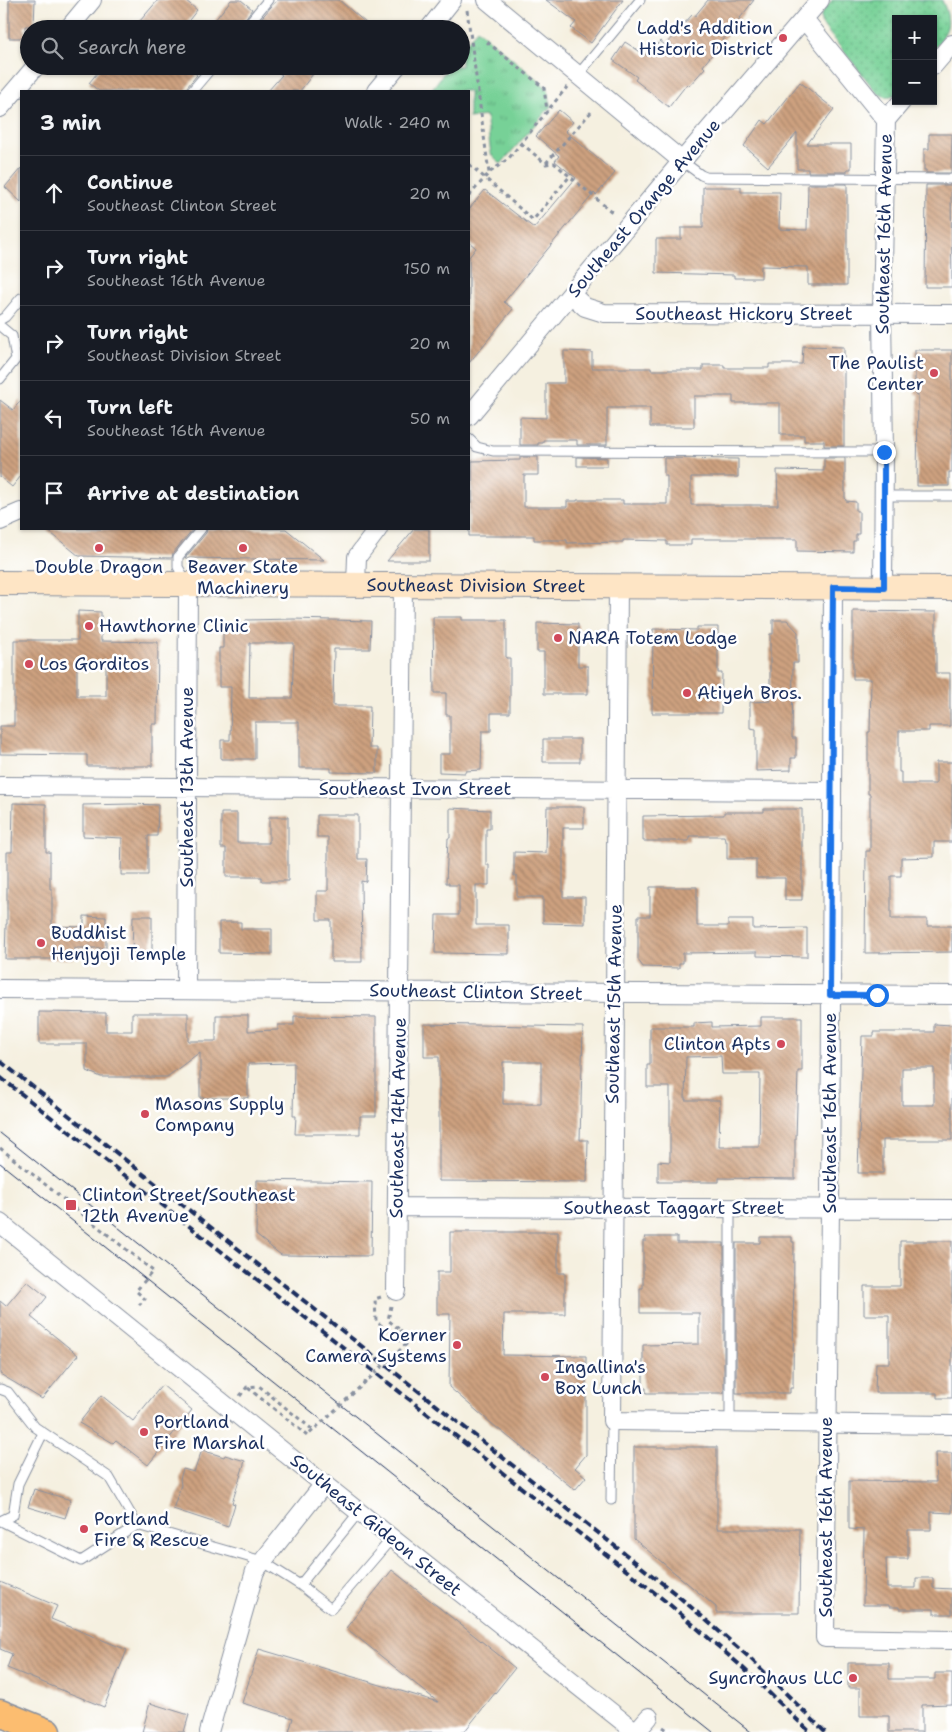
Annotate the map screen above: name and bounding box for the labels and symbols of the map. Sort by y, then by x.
place label: Ladd's Addition Historic District [637,16,773,61]
marker: Ladd's Addition Historic District [777,32,789,44]
street label: Southeast Orange Avenue [562,114,726,302]
street label: Southeast 16th Avenue [870,133,898,335]
street label: Southeast Hickory Street [635,302,853,326]
place label: The Paulist Center [829,351,924,396]
marker: The Paulist Center [928,367,940,379]
route end [873,441,896,464]
marker: Double Dragon [93,542,105,554]
marker: Beaver State Machinery [237,542,249,554]
place label: Double Dragon [35,555,163,579]
place label: Beaver State Machinery [188,555,298,600]
street label: Southeast Division Street [366,573,586,598]
place label: Hawthorne Clinic [99,614,249,638]
marker: Hawthorne Clinic [83,620,95,632]
place label: NARA Totem Lodge [568,626,738,650]
marker: NARA Totem Lodge [552,632,564,644]
place label: Los Gorditos [39,652,149,676]
marker: Los Gorditos [23,658,35,670]
place label: Atiyeh Bros. [697,681,802,705]
street label: Southeast 13th Avenue [175,687,199,887]
marker: Atiyeh Bros. [681,687,693,699]
street label: Southeast Ivon Street [319,777,511,801]
street label: Southeast 15th Avenue [600,904,628,1104]
place label: Buddhist Henjyoji Temple [51,921,187,966]
marker: Buddhist Henjyoji Temple [35,937,47,949]
street label: Southeast Clinton Street [369,978,583,1006]
route start [866,984,889,1007]
street label: Southeast 16th Avenue [818,1013,842,1213]
street label: Southeast 14th Avenue [384,1017,412,1219]
place label: Clinton Apts [664,1032,771,1056]
marker: Clinton Apts [775,1038,787,1050]
place label: Masons Supply Company [155,1092,284,1137]
marker: Masons Supply Company [139,1108,151,1120]
place label: Clinton Street/Southeast 12th Avenue [82,1183,296,1228]
street label: Southeast Taggart Street [564,1196,785,1220]
marker: Clinton Street/Southeast 12th Avenue [64,1198,78,1212]
place label: Koerner Camera Systems [305,1323,447,1368]
marker: Koerner Camera Systems [451,1339,463,1351]
place label: Ingallina's Box Lunch [555,1355,646,1400]
marker: Ingallina's Box Lunch [539,1371,551,1383]
place label: Portland Fire Marshal [154,1410,265,1455]
street label: Southeast 16th Avenue [814,1417,838,1617]
marker: Portland Fire Marshal [138,1426,150,1438]
street label: Southeast Gideon Street [285,1448,467,1602]
place label: Portland Fire & Rescue [94,1507,209,1552]
marker: Portland Fire & Rescue [78,1523,90,1535]
place label: Syncrohaus LLC [708,1666,843,1690]
marker: Syncrohaus LLC [847,1672,859,1684]

